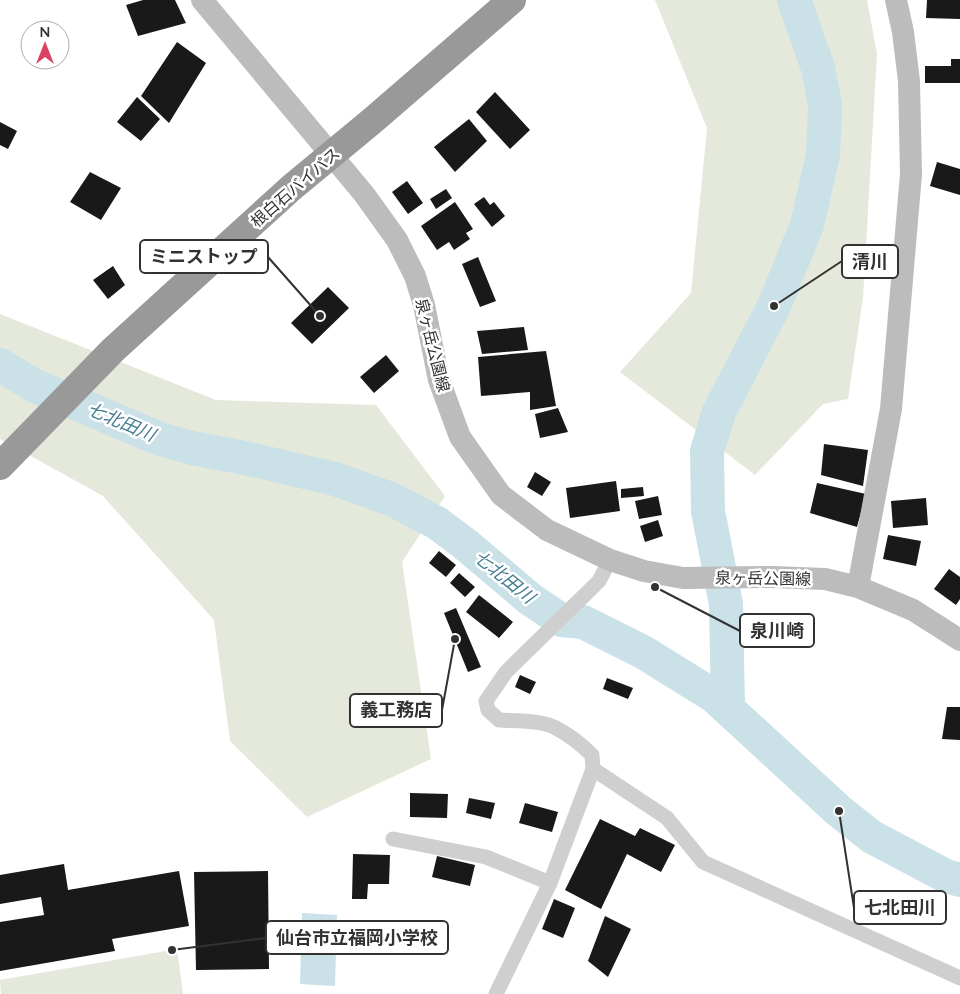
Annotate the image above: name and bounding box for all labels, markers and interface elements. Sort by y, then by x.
north arrow [20,20,70,70]
text: N [40,23,50,40]
street label: 根白石バイパス [246,143,343,230]
callout: ミニストップ [140,240,268,273]
text: ミニストップ [150,245,258,267]
callout: 清川 [842,245,898,278]
text: 清川 [852,250,888,272]
street label: 泉ヶ岳公園線 [413,296,454,394]
water label: 七北田川 [84,397,161,446]
water label: 七北田川 [470,545,541,609]
street label: 泉ヶ岳公園線 [715,567,811,588]
callout: 泉川崎 [740,614,814,647]
text: 泉川崎 [750,619,804,641]
callout: 義工務店 [350,694,442,727]
text: 義工務店 [360,698,432,720]
callout: 七北田川 [854,891,946,924]
text: 七北田川 [864,896,936,918]
callout: 仙台市立福岡小学校 [266,921,448,954]
text: 仙台市立福岡小学校 [276,926,438,948]

